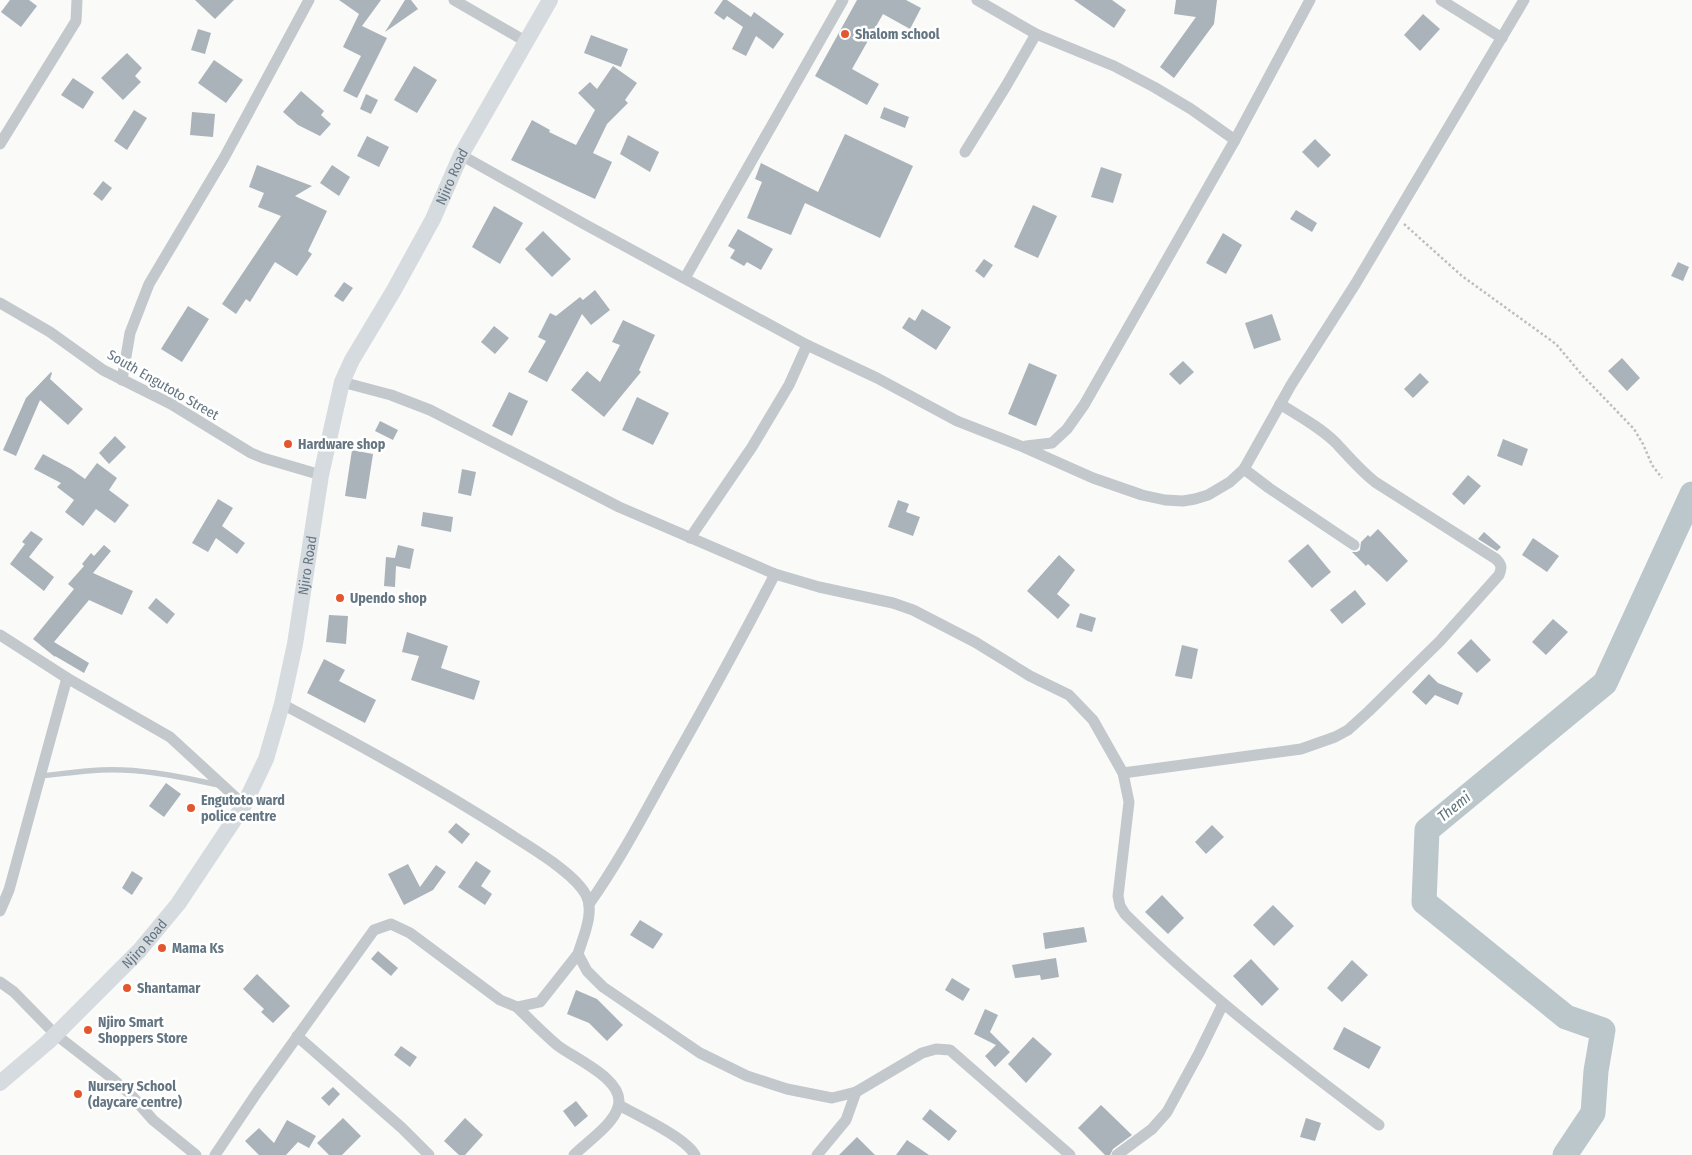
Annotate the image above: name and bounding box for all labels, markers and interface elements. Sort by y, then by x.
place label: Shalom school [855,26,940,43]
marker: Shalom school [839,28,851,40]
street label: Njiro Road [432,145,472,207]
street label: South Engutoto Street [104,346,222,424]
place label: Hardware shop [298,436,386,453]
marker: Hardware shop [282,438,294,450]
street label: Njiro Road [294,535,320,596]
place label: Upendo shop [350,590,427,607]
marker: Upendo shop [334,592,346,604]
water label: Themi [1434,788,1474,826]
place label: Engutoto ward police centre [201,792,285,825]
marker: Engutoto ward police centre [185,802,197,814]
street label: Njiro Road [118,915,170,972]
place label: Mama Ks [172,940,224,957]
marker: Mama Ks [156,942,168,954]
place label: Shantamar [137,980,201,997]
marker: Shantamar [121,982,133,994]
place label: Njiro Smart Shoppers Store [98,1014,188,1047]
marker: Njiro Smart Shoppers Store [82,1024,94,1036]
place label: Nursery School (daycare centre) [88,1078,182,1111]
marker: Nursery School (daycare centre) [72,1088,84,1100]

